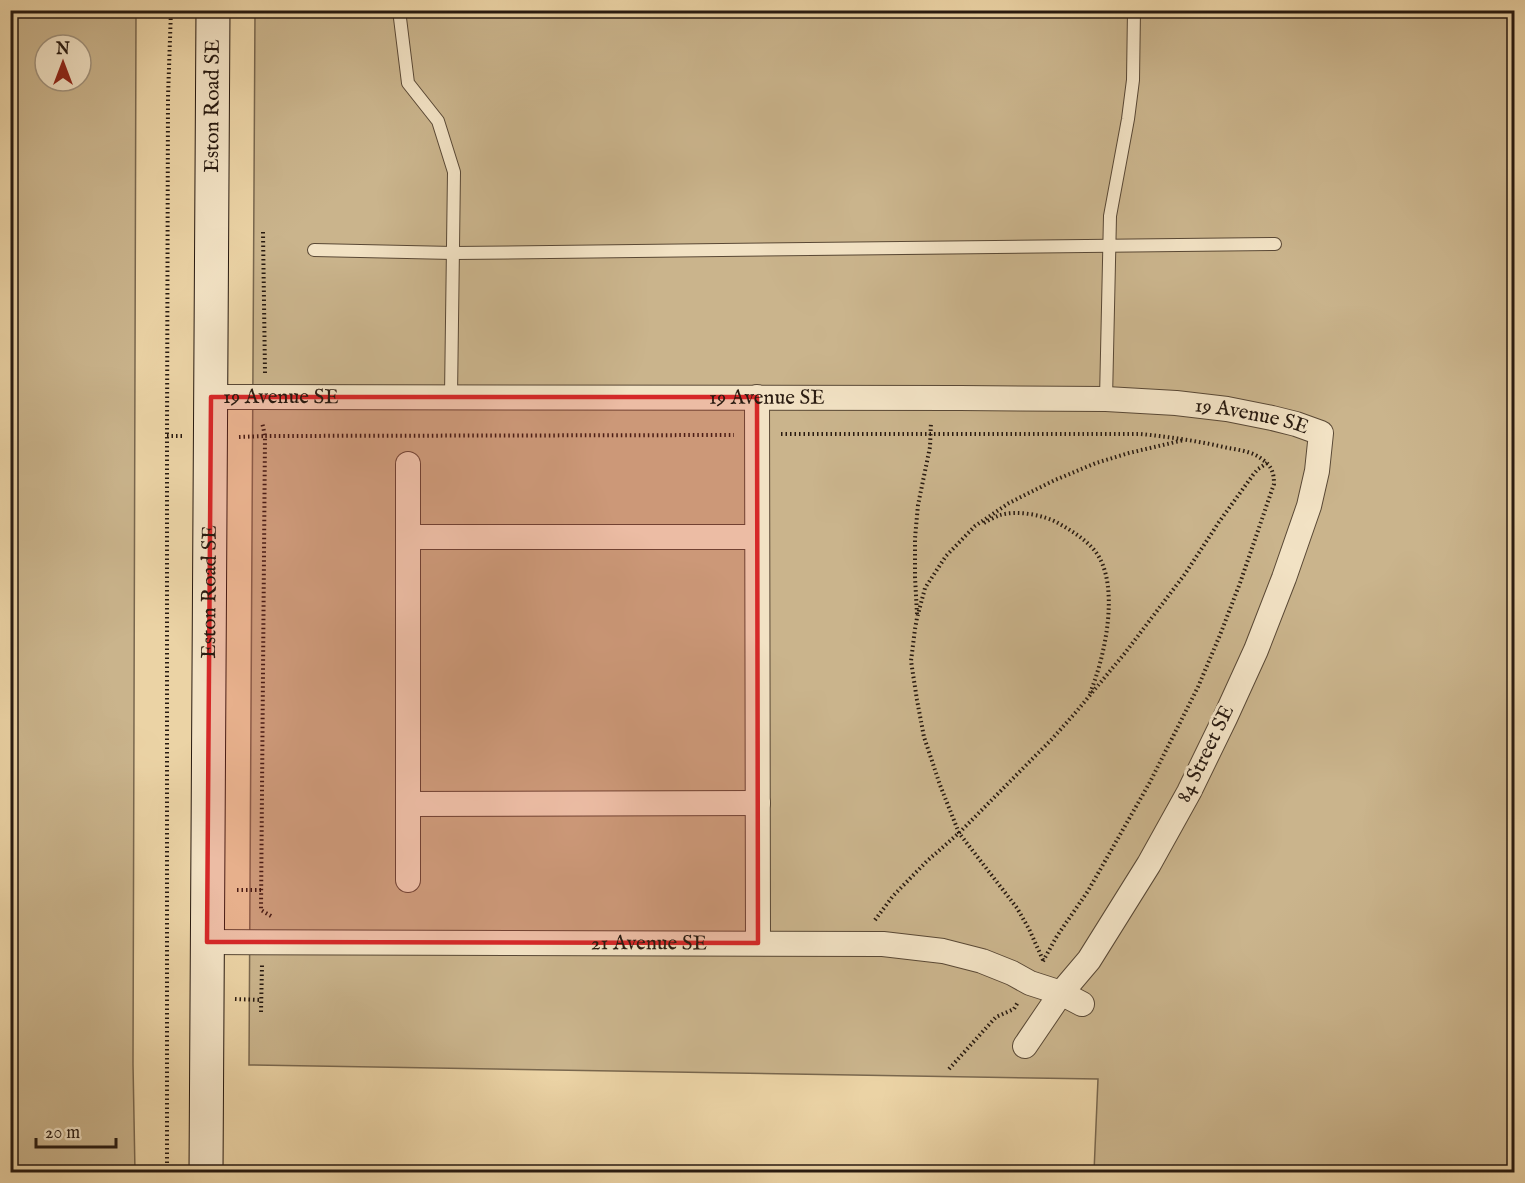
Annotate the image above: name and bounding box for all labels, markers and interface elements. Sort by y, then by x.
north arrow [33,33,93,93]
street label: Eston Road SE [199,39,226,173]
text: N [55,40,70,60]
street label: 19 Avenue SE [223,384,339,411]
street label: 19 Avenue SE [709,384,825,411]
street label: 19 Avenue SE [1193,392,1313,441]
street label: Eston Road SE [196,525,223,659]
street label: 84 Street SE [1171,701,1241,807]
street label: 21 Avenue SE [591,930,707,957]
scale bar [36,1111,116,1149]
text: 20 m [45,1122,80,1145]

